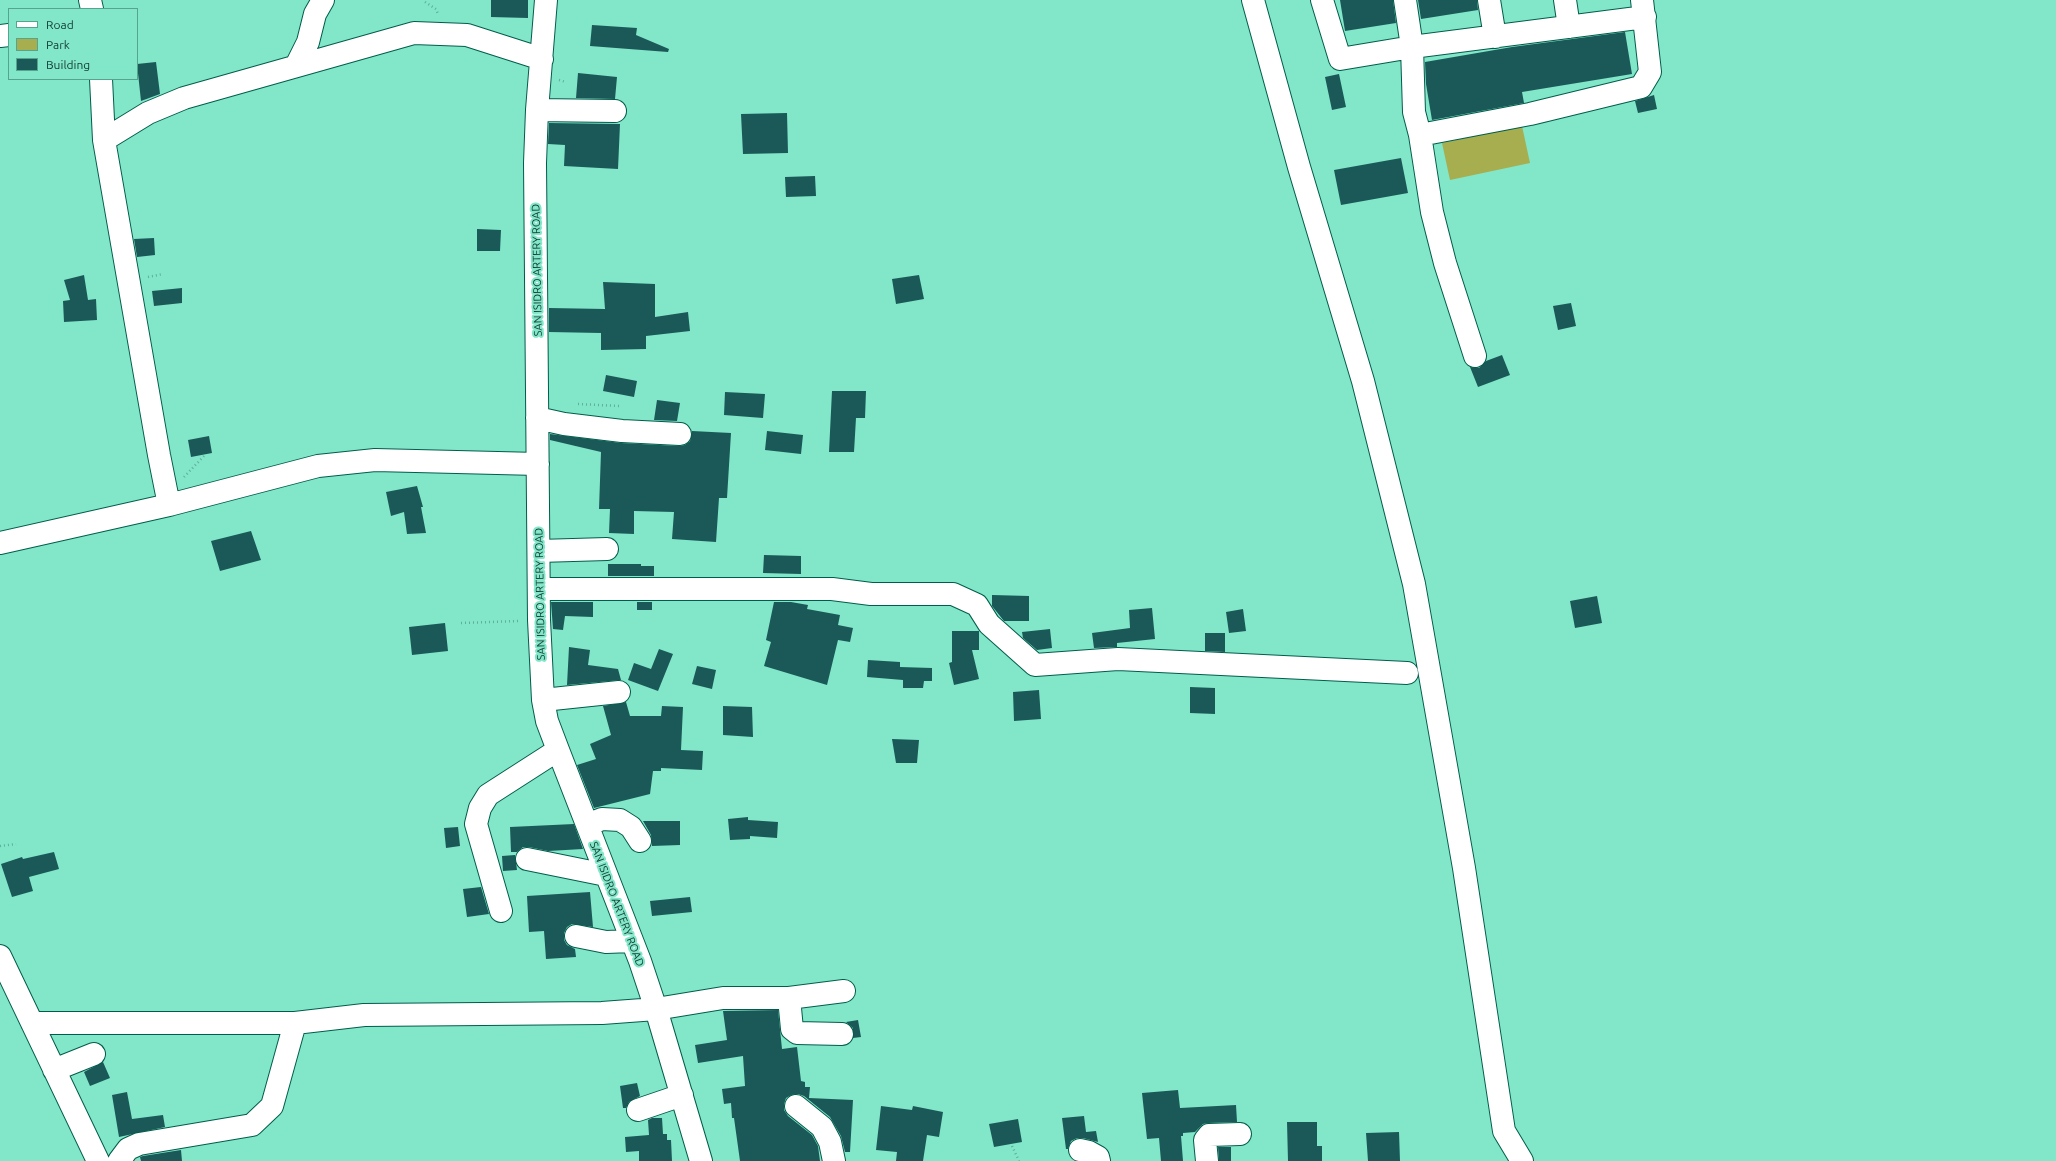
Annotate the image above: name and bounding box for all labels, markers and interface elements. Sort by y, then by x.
legend [8,8,138,80]
text: Road [46,18,74,31]
text: Park [46,38,70,51]
text: Building [46,58,90,71]
street label: SAN ISIDRO ARTERY ROAD [529,204,545,336]
street label: SAN ISIDRO ARTERY ROAD [532,528,548,660]
street label: SAN ISIDRO ARTERY ROAD [587,840,647,968]

